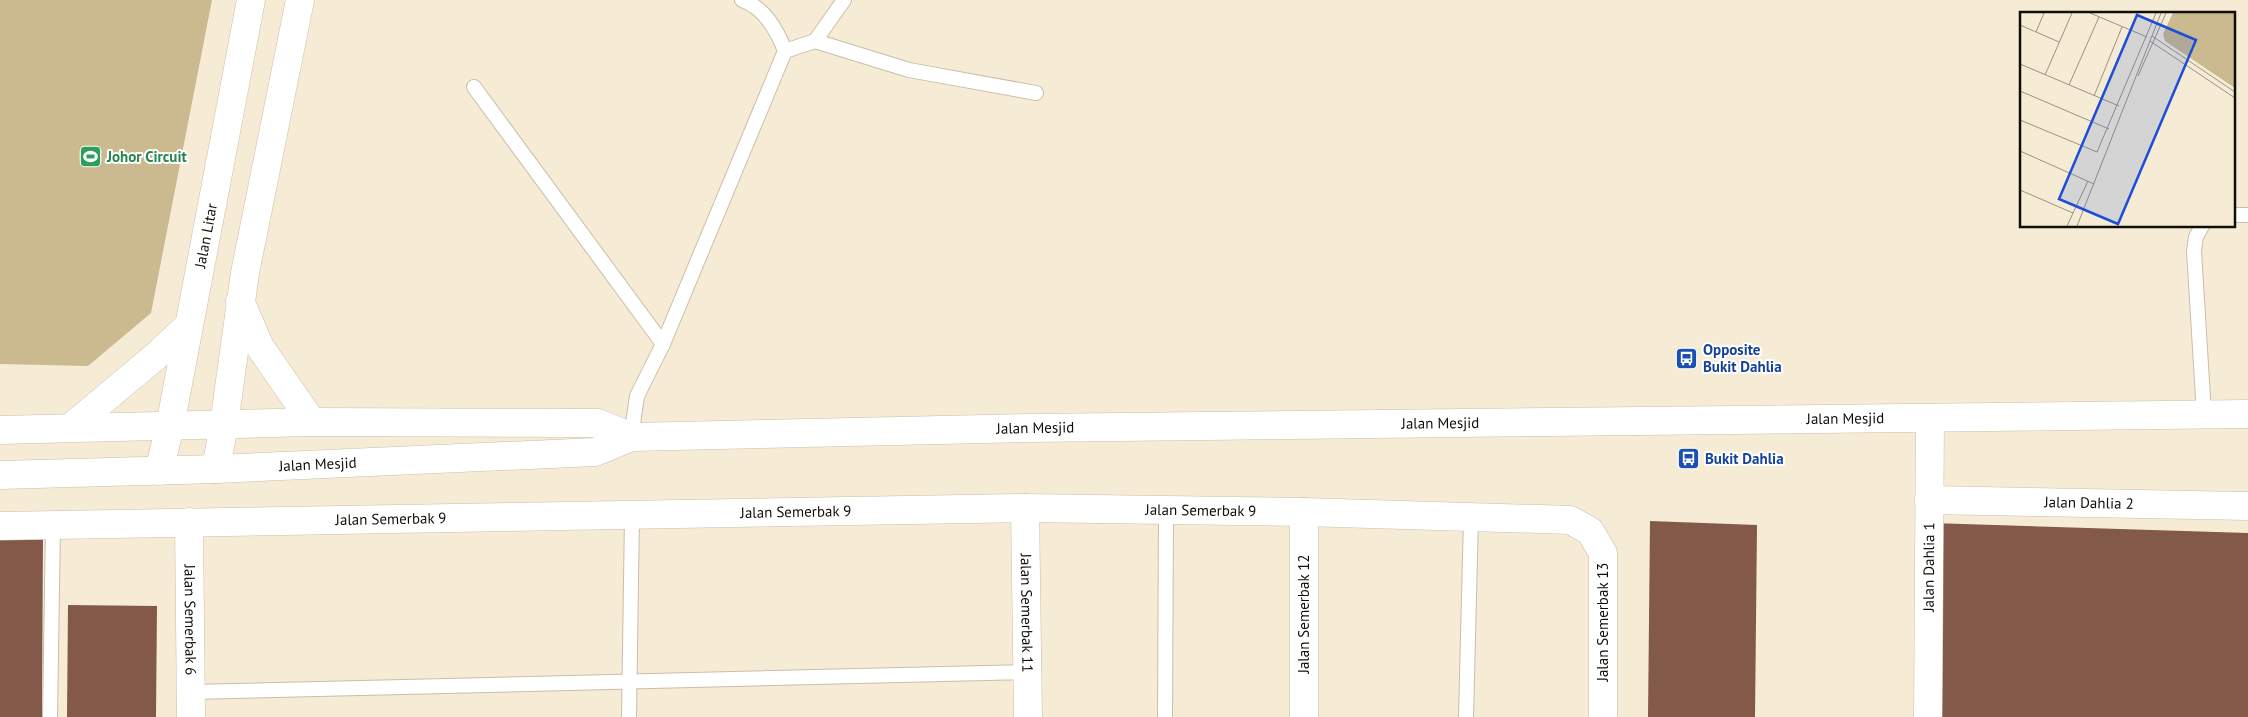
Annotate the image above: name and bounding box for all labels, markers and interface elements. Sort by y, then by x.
inset map [2020,12,2236,228]
sports icon: Johor Circuit [79,145,103,169]
place label: Johor Circuit [106,147,187,166]
street label: Jalan Litar [190,202,221,271]
place label: Opposite Bukit Dahlia [1703,340,1782,376]
bus stop icon: Opposite Bukit Dahlia [1675,347,1699,371]
street label: Jalan Mesjid [1805,408,1884,428]
street label: Jalan Mesjid [1400,413,1479,433]
street label: Jalan Mesjid [995,417,1074,438]
bus stop icon: Bukit Dahlia [1677,447,1701,471]
place label: Bukit Dahlia [1705,449,1784,468]
street label: Jalan Mesjid [277,453,357,475]
street label: Jalan Dahlia 2 [2043,492,2134,513]
street label: Jalan Semerbak 9 [1144,500,1256,520]
street label: Jalan Semerbak 9 [739,501,851,522]
street label: Jalan Semerbak 9 [334,508,447,529]
street label: Jalan Dahlia 1 [1919,522,1938,613]
street label: Jalan Semerbak 11 [1017,552,1037,673]
street label: Jalan Semerbak 12 [1294,555,1313,674]
street label: Jalan Semerbak 6 [180,563,201,676]
street label: Jalan Semerbak 13 [1593,563,1612,682]

